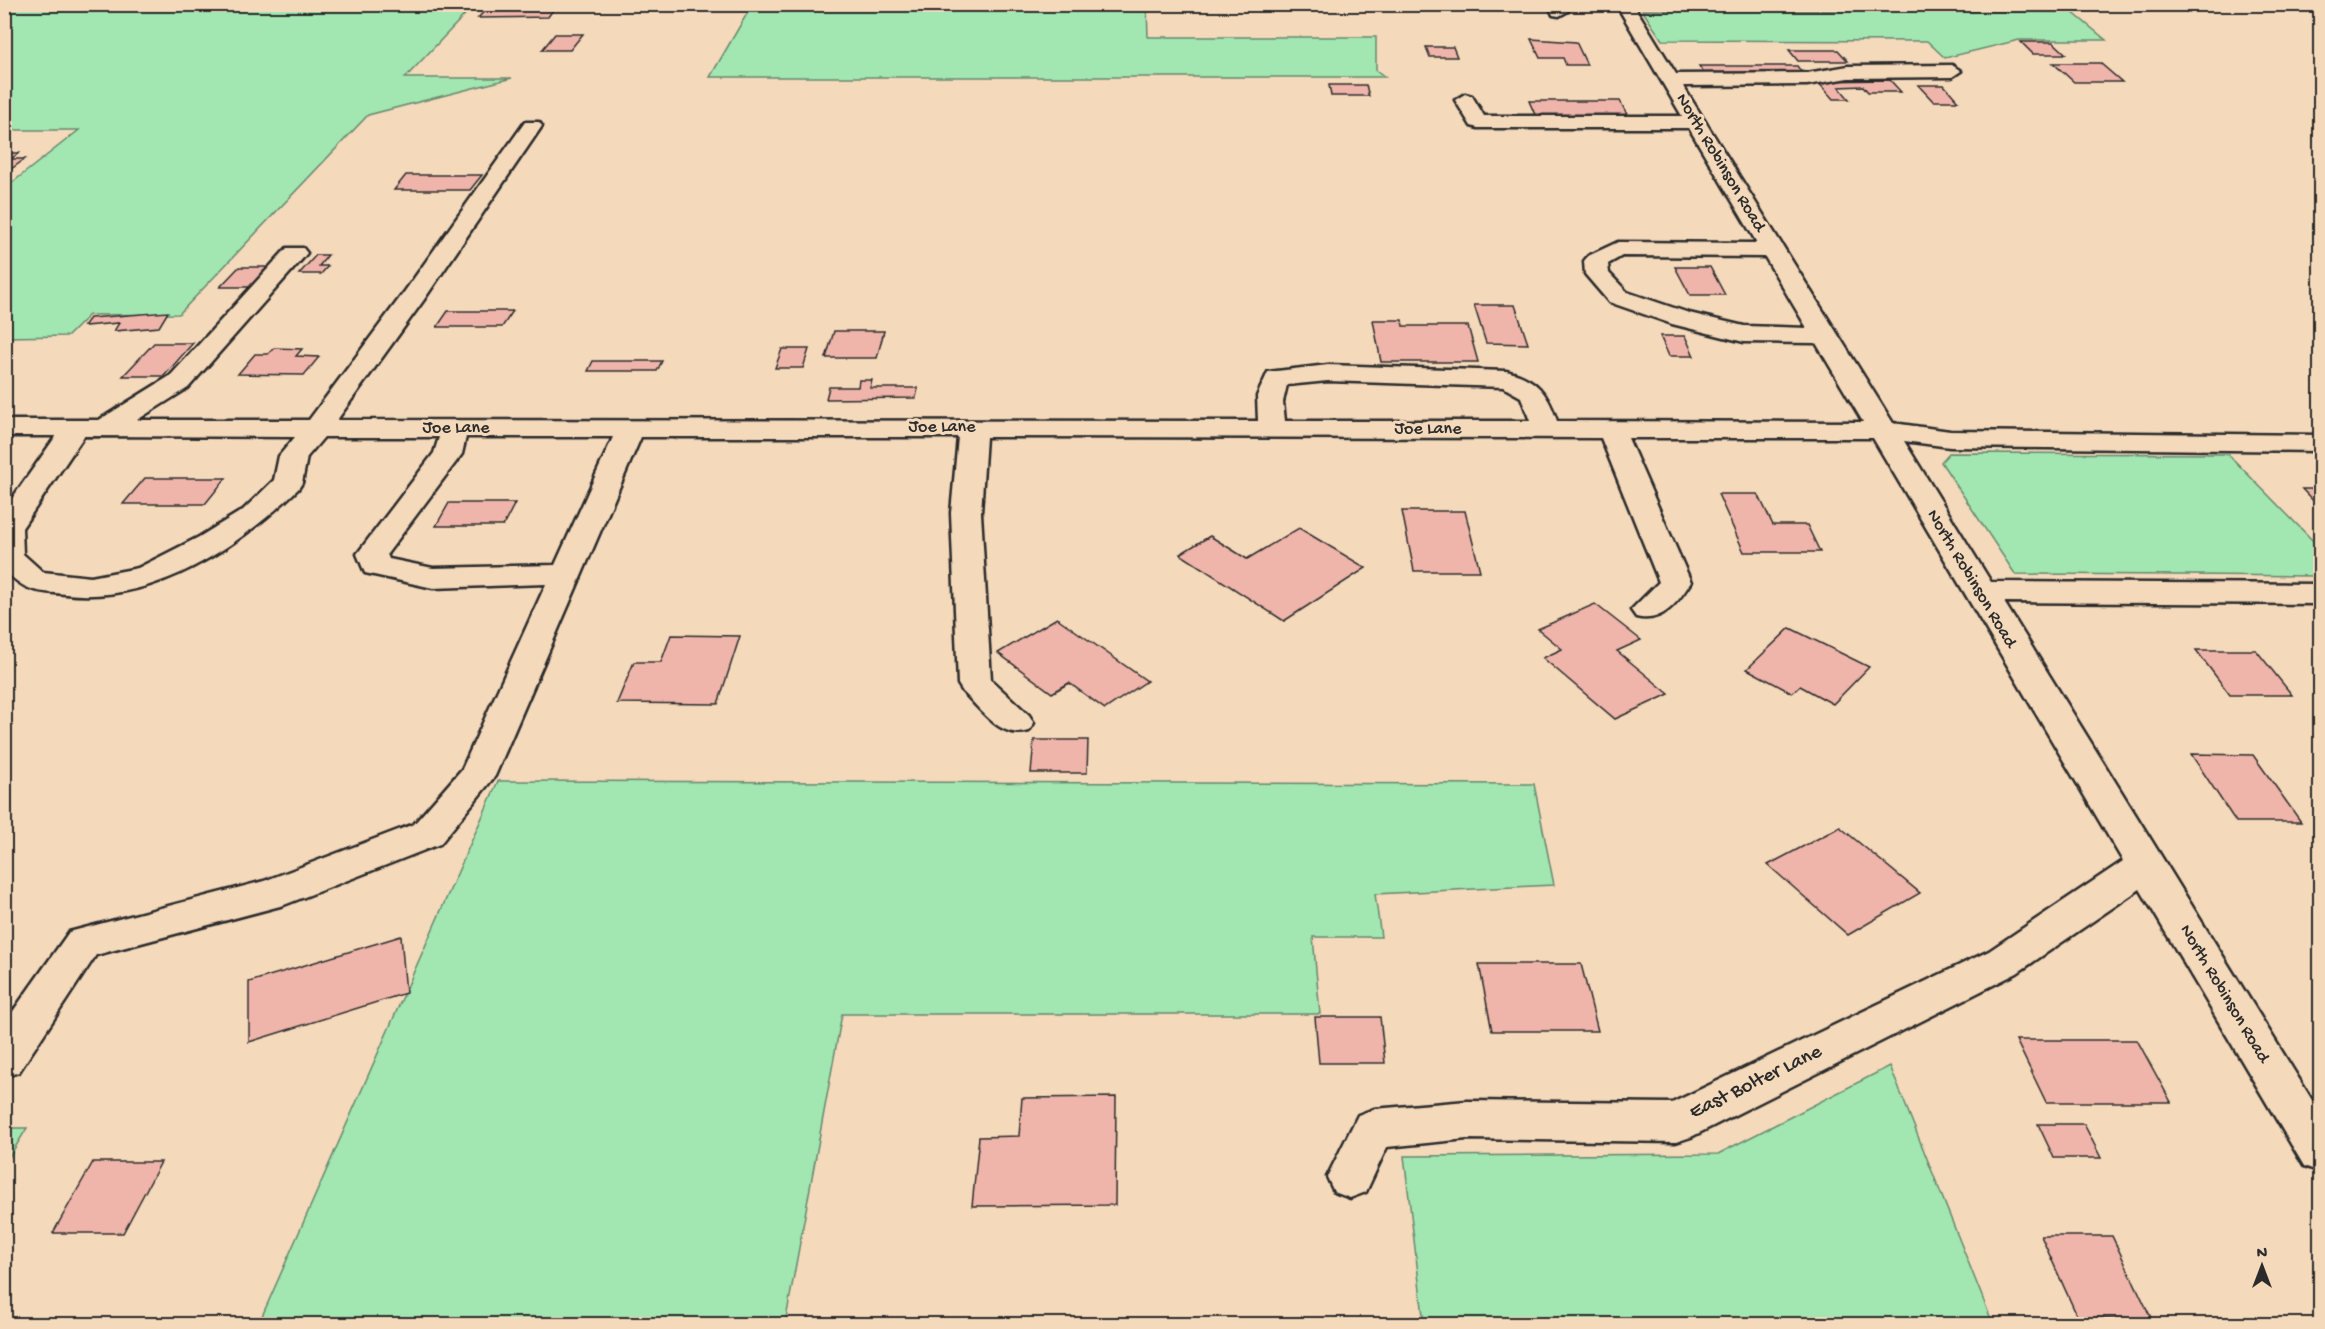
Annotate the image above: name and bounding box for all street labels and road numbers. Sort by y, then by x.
street label: North Robinson Road [1670,90,1770,237]
street label: Joe Lane [909,417,976,438]
street label: Joe Lane [423,418,490,439]
street label: Joe Lane [1395,419,1462,440]
street label: North Robinson Road [1921,506,2021,653]
street label: North Robinson Road [2174,921,2274,1068]
street label: East Bolter Lane [1686,1040,1827,1126]

